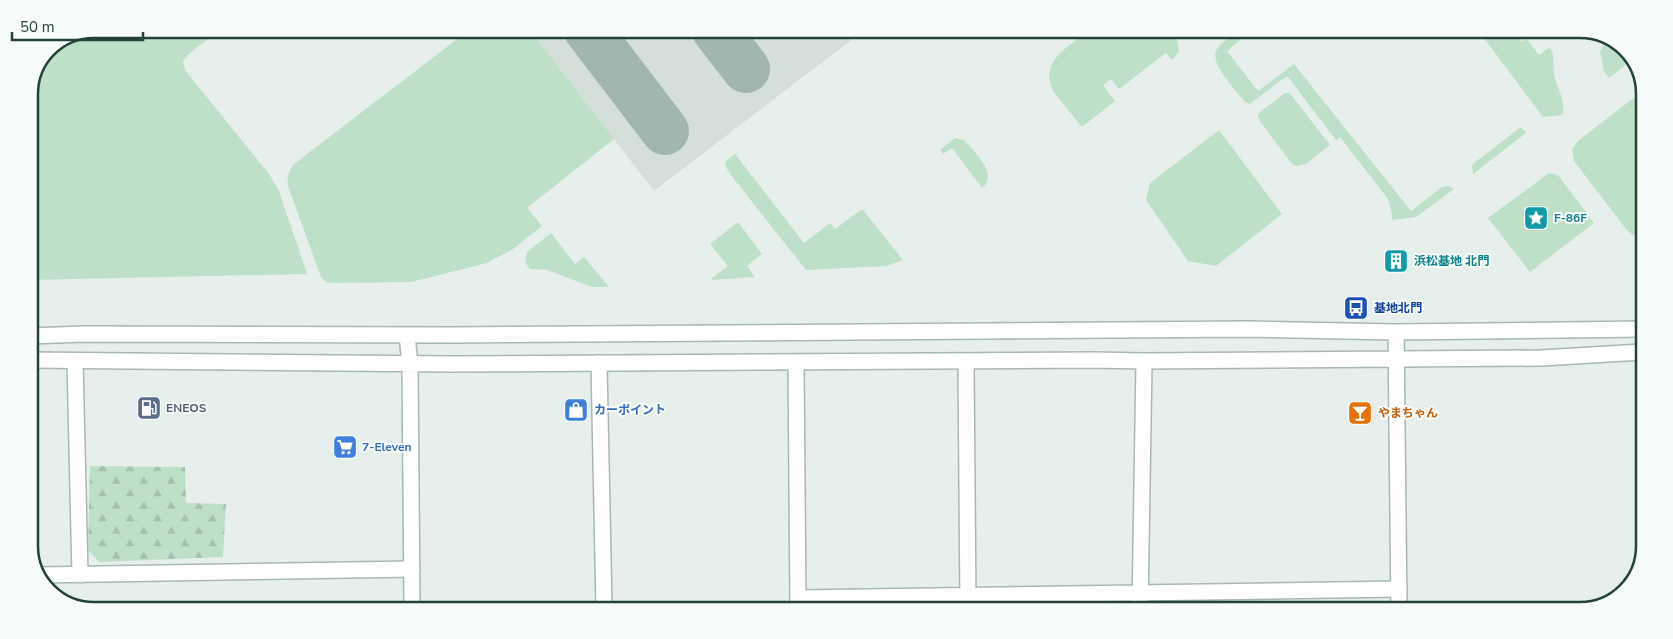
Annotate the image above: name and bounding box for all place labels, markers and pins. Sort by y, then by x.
place icon: F-86F [1523,205,1549,231]
place label: F-86F [1554,210,1587,226]
building icon: 浜松基地 北門 [1383,248,1409,274]
place label: 浜松基地 北門 [1414,253,1489,269]
bus stop icon: 基地北門 [1343,295,1369,321]
place label: 基地北門 [1374,300,1422,316]
fuel station icon: ENEOS [136,395,162,421]
shop icon: カーポイント [563,397,589,423]
place label: ENEOS [166,400,207,416]
bar icon: やまちゃん [1347,400,1373,426]
place label: カーポイント [594,402,666,418]
place label: やまちゃん [1378,405,1438,421]
supermarket icon: 7-Eleven [332,434,358,460]
place label: 7-Eleven [362,439,411,455]

